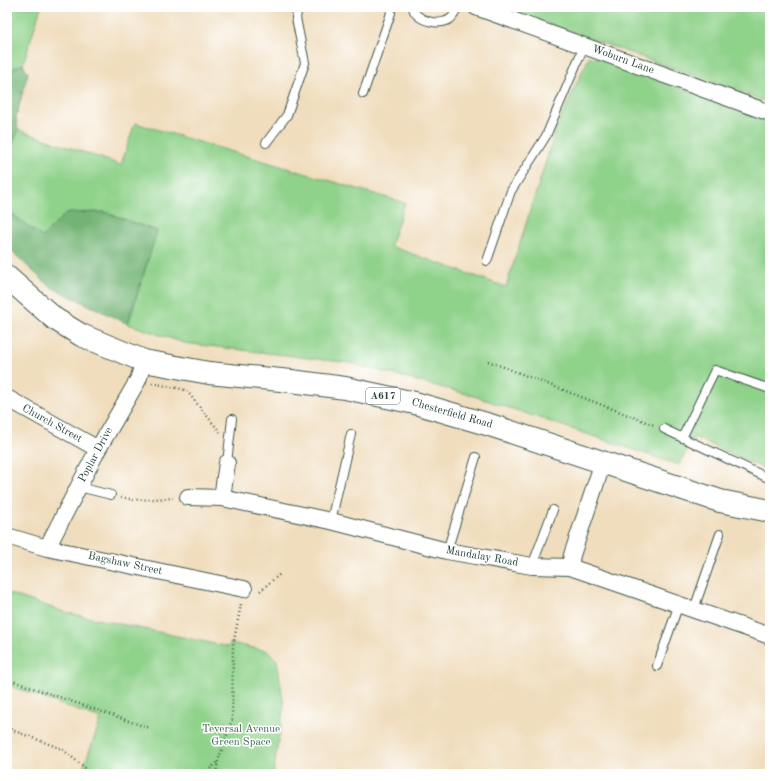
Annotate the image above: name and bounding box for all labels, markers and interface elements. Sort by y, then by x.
street label: Woburn Lane [591,44,655,76]
road number: A617 [366,388,400,404]
street label: Chesterfield Road [410,397,494,431]
street label: Church Street [20,403,84,445]
street label: Poplar Drive [77,426,115,484]
street label: Mandalay Road [445,545,519,569]
street label: Bagshaw Street [87,551,163,577]
park label: Teversal Avenue Green Space [202,724,280,748]

